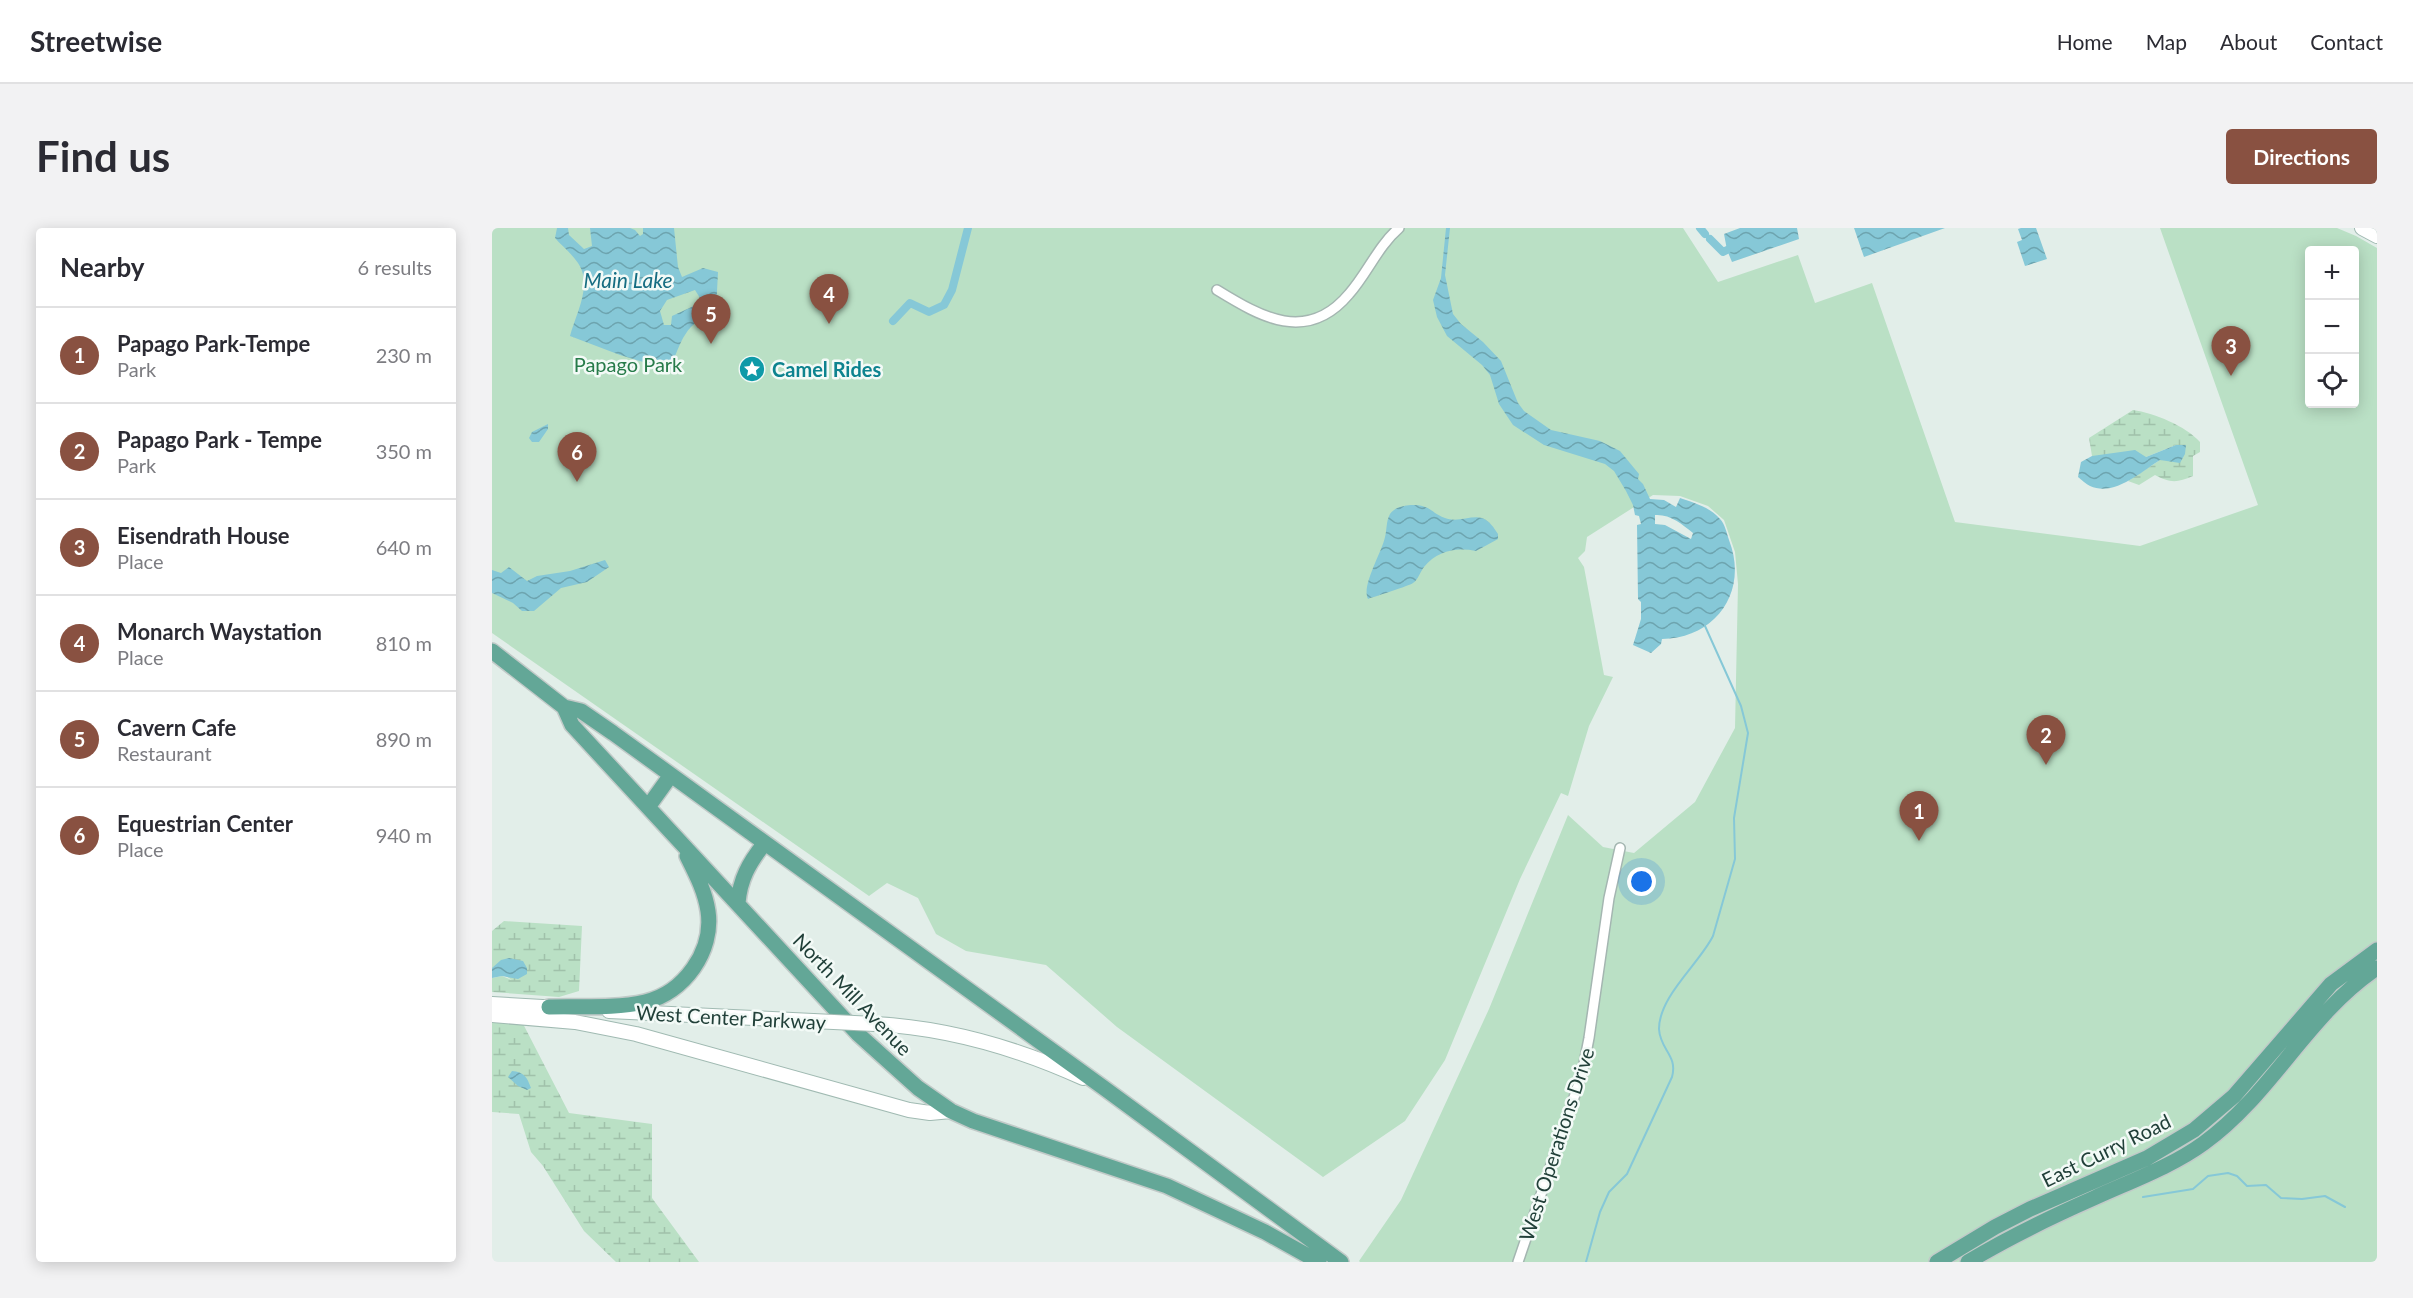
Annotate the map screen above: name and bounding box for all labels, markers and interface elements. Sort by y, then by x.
text: Streetwise [30,24,162,58]
text: Home [2057,29,2113,54]
text: Map [2146,29,2187,54]
text: About [2220,29,2277,54]
text: Contact [2310,29,2383,54]
button: Directions [2226,129,2377,184]
text: Find us [36,131,170,181]
map controls [2305,246,2359,408]
button: + [2305,246,2359,300]
text: Nearby [60,251,145,283]
text: 6 results [357,255,432,279]
water label: Main Lake [583,267,673,292]
pin: 4 [810,274,848,324]
pin: 5 [692,294,730,344]
button: − [2305,300,2359,354]
pin: 3 [2212,326,2250,376]
text: Papago Park-Tempe [117,330,310,357]
text: 1 [74,343,85,367]
text: 230 m [376,343,432,367]
park label: Papago Park [574,352,683,376]
place icon: Camel Rides [737,354,767,384]
button: locate [2305,354,2359,408]
text: Park [117,357,156,381]
place label: Camel Rides [772,357,881,381]
text: Papago Park - Tempe [117,426,322,453]
pin: 6 [558,432,596,482]
text: 2 [74,439,85,463]
text: 350 m [376,439,432,463]
text: Park [117,453,156,477]
text: Eisendrath House [117,522,290,549]
text: 3 [74,535,85,559]
text: 640 m [376,535,432,559]
text: Place [117,549,164,573]
text: Monarch Waystation [117,618,322,645]
text: 4 [74,631,85,655]
text: 810 m [376,631,432,655]
text: Place [117,645,164,669]
text: Cavern Cafe [117,714,236,741]
pin: 2 [2026,716,2066,765]
text: 5 [74,727,85,751]
text: 890 m [376,727,432,751]
text: Restaurant [117,741,212,765]
pin: 1 [1900,792,1938,841]
text: Equestrian Center [117,810,293,837]
text: 6 [74,823,85,847]
text: 940 m [376,823,432,847]
text: Place [117,837,164,861]
your location [1627,867,1656,896]
street label: North Mill Avenue [789,928,917,1060]
street label: West Center Parkway [635,1000,827,1034]
street label: West Operations Drive [1513,1044,1599,1244]
street label: East Curry Road [2038,1108,2174,1192]

